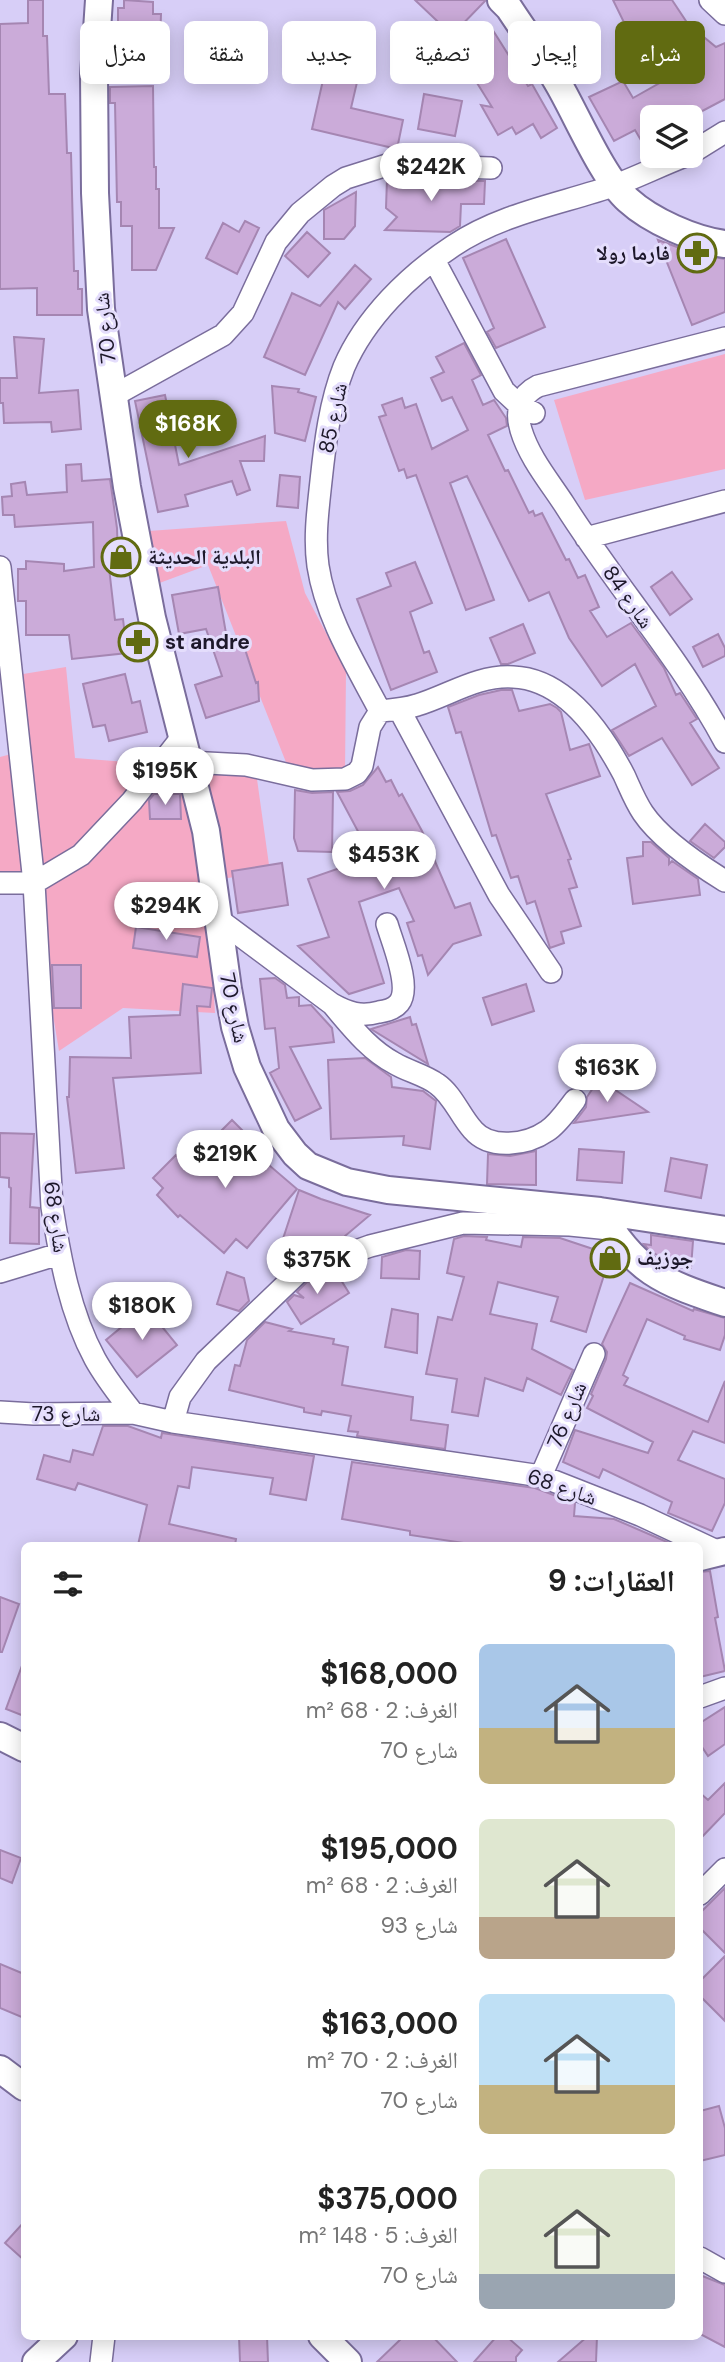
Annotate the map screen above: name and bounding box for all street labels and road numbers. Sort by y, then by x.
street label: شارع 70 [87,291,123,365]
street label: شارع 85 [312,380,354,456]
street label: شارع 84 [596,560,660,634]
street label: شارع 70 [213,970,255,1046]
street label: شارع 68 [37,1180,75,1254]
street label: شارع 76 [541,1378,593,1452]
street label: شارع 73 [32,1400,100,1428]
street label: شارع 68 [524,1462,600,1512]

